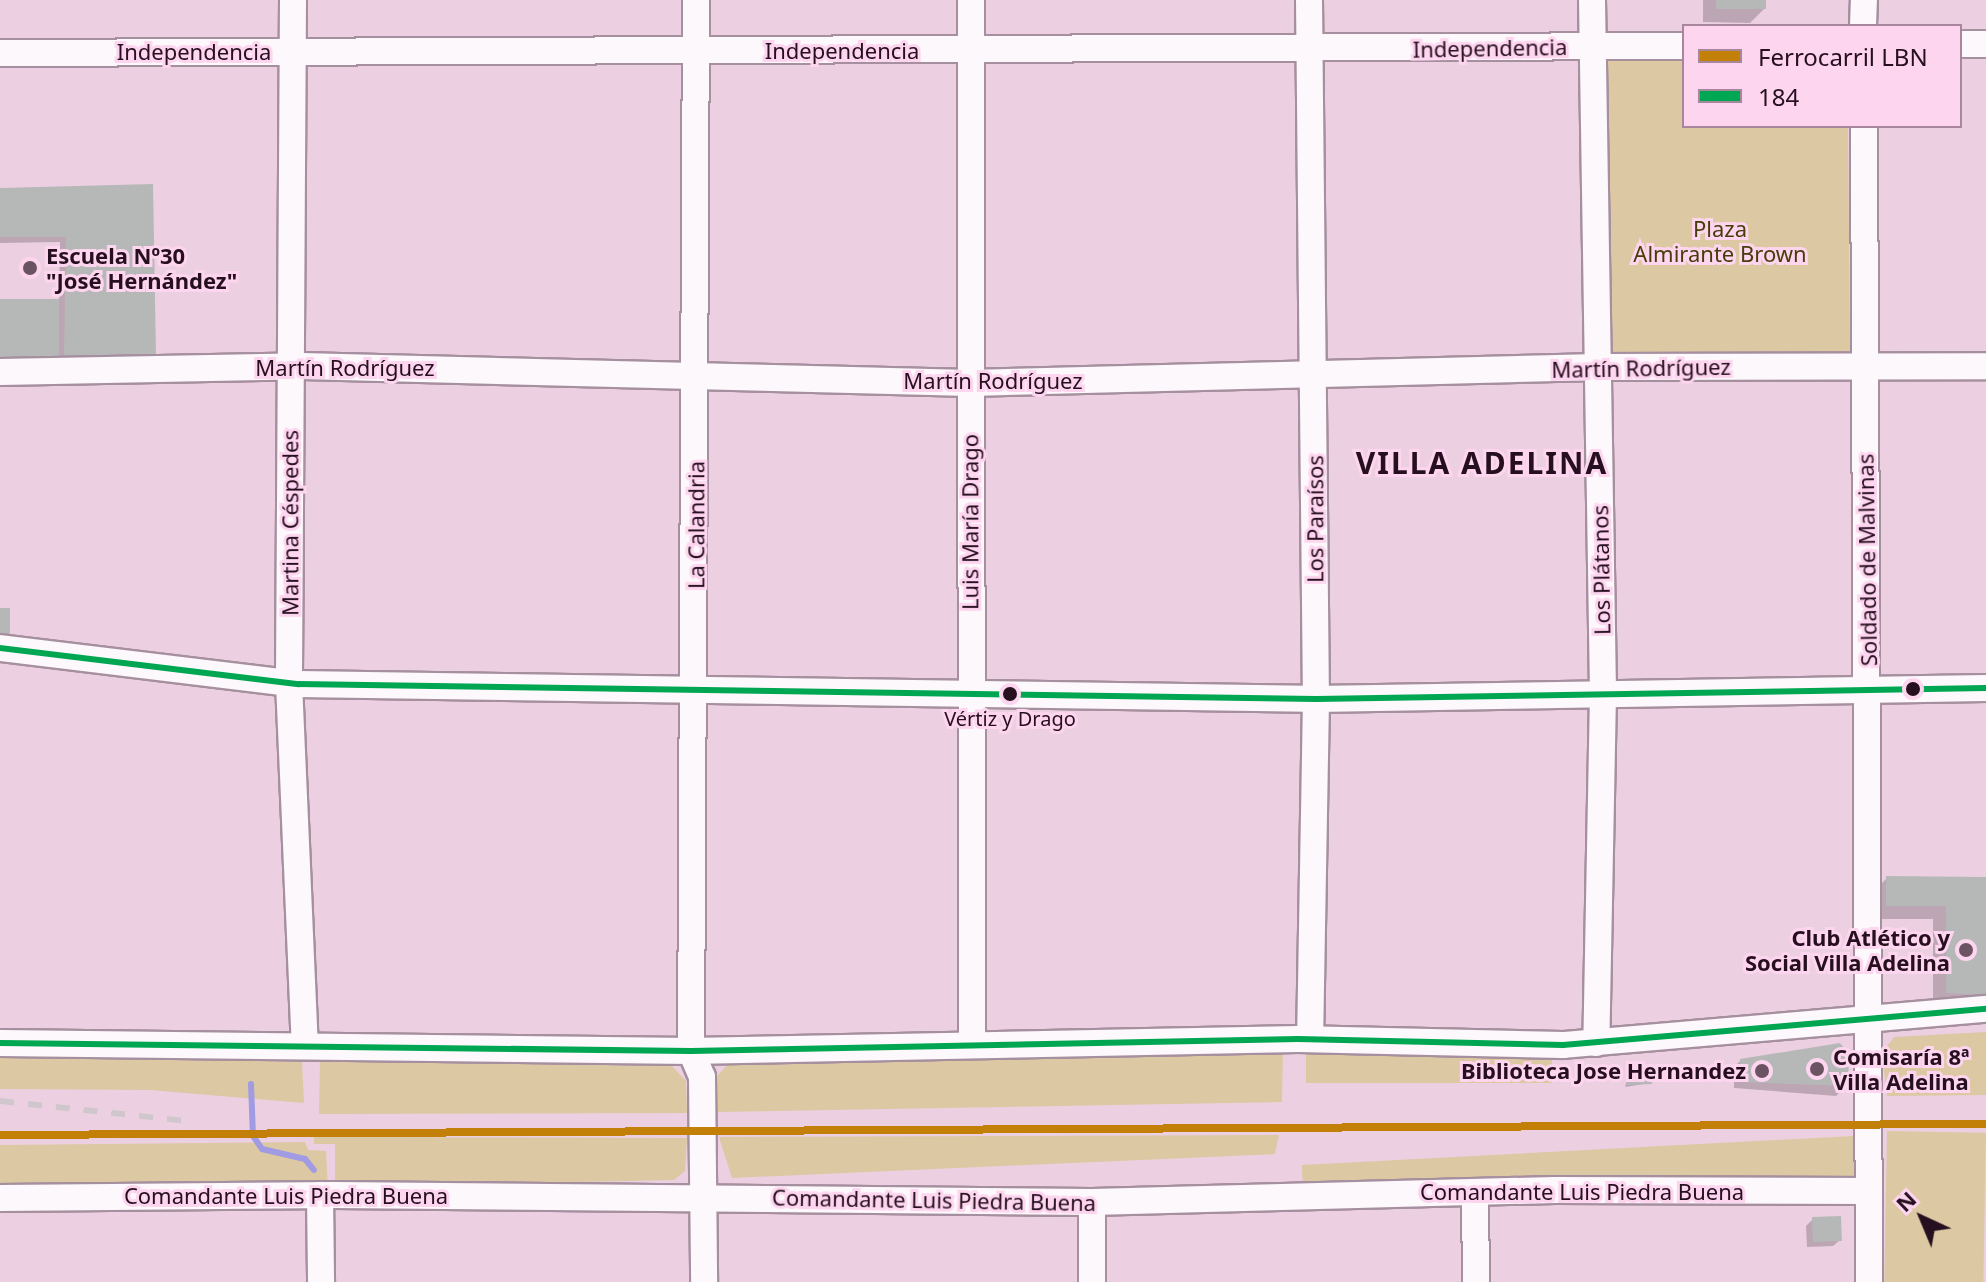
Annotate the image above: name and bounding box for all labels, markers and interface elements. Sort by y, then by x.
legend [1682,24,1962,128]
street label: Independencia [1412,33,1568,63]
street label: Independencia [765,38,919,64]
street label: Independencia [117,39,271,65]
text: Ferrocarril LBN [1758,40,1928,73]
text: 184 [1758,80,1799,113]
park label: Plaza Almirante Brown [1633,215,1807,266]
place label: Escuela Nº30 "José Hernández" [46,242,237,294]
marker: Escuela Nº30 "José Hernández" [21,259,39,277]
street label: Martín Rodríguez [1551,353,1731,383]
street label: Martín Rodríguez [255,355,435,381]
street label: Martín Rodríguez [903,368,1083,394]
street label: Martina Céspedes [277,430,303,616]
street label: Luis María Drago [957,434,983,610]
district label: VILLA ADELINA [1356,445,1608,481]
street label: Soldado de Malvinas [1852,454,1882,666]
street label: Los Paraísos [1302,455,1328,583]
street label: La Calandria [683,461,709,589]
street label: Los Plátanos [1587,505,1615,635]
unlabelled marker [1905,681,1921,697]
marker: Vértiz y Drago [1002,686,1018,702]
place label: Vértiz y Drago [944,706,1076,730]
place label: Club Atlético y Social Villa Adelina [1745,924,1950,976]
marker: Club Atlético y Social Villa Adelina [1957,941,1975,959]
place label: Comisaría 8ª Villa Adelina [1833,1043,1969,1094]
place label: Biblioteca Jose Hernandez [1461,1058,1746,1084]
marker: Comisaría 8ª Villa Adelina [1808,1060,1826,1078]
marker: Biblioteca Jose Hernandez [1753,1062,1771,1080]
north arrow [1882,1178,1962,1258]
street label: Comandante Luis Piedra Buena [1420,1179,1744,1205]
street label: Comandante Luis Piedra Buena [124,1183,448,1209]
street label: Comandante Luis Piedra Buena [772,1184,1096,1216]
text: N [1888,1184,1922,1218]

